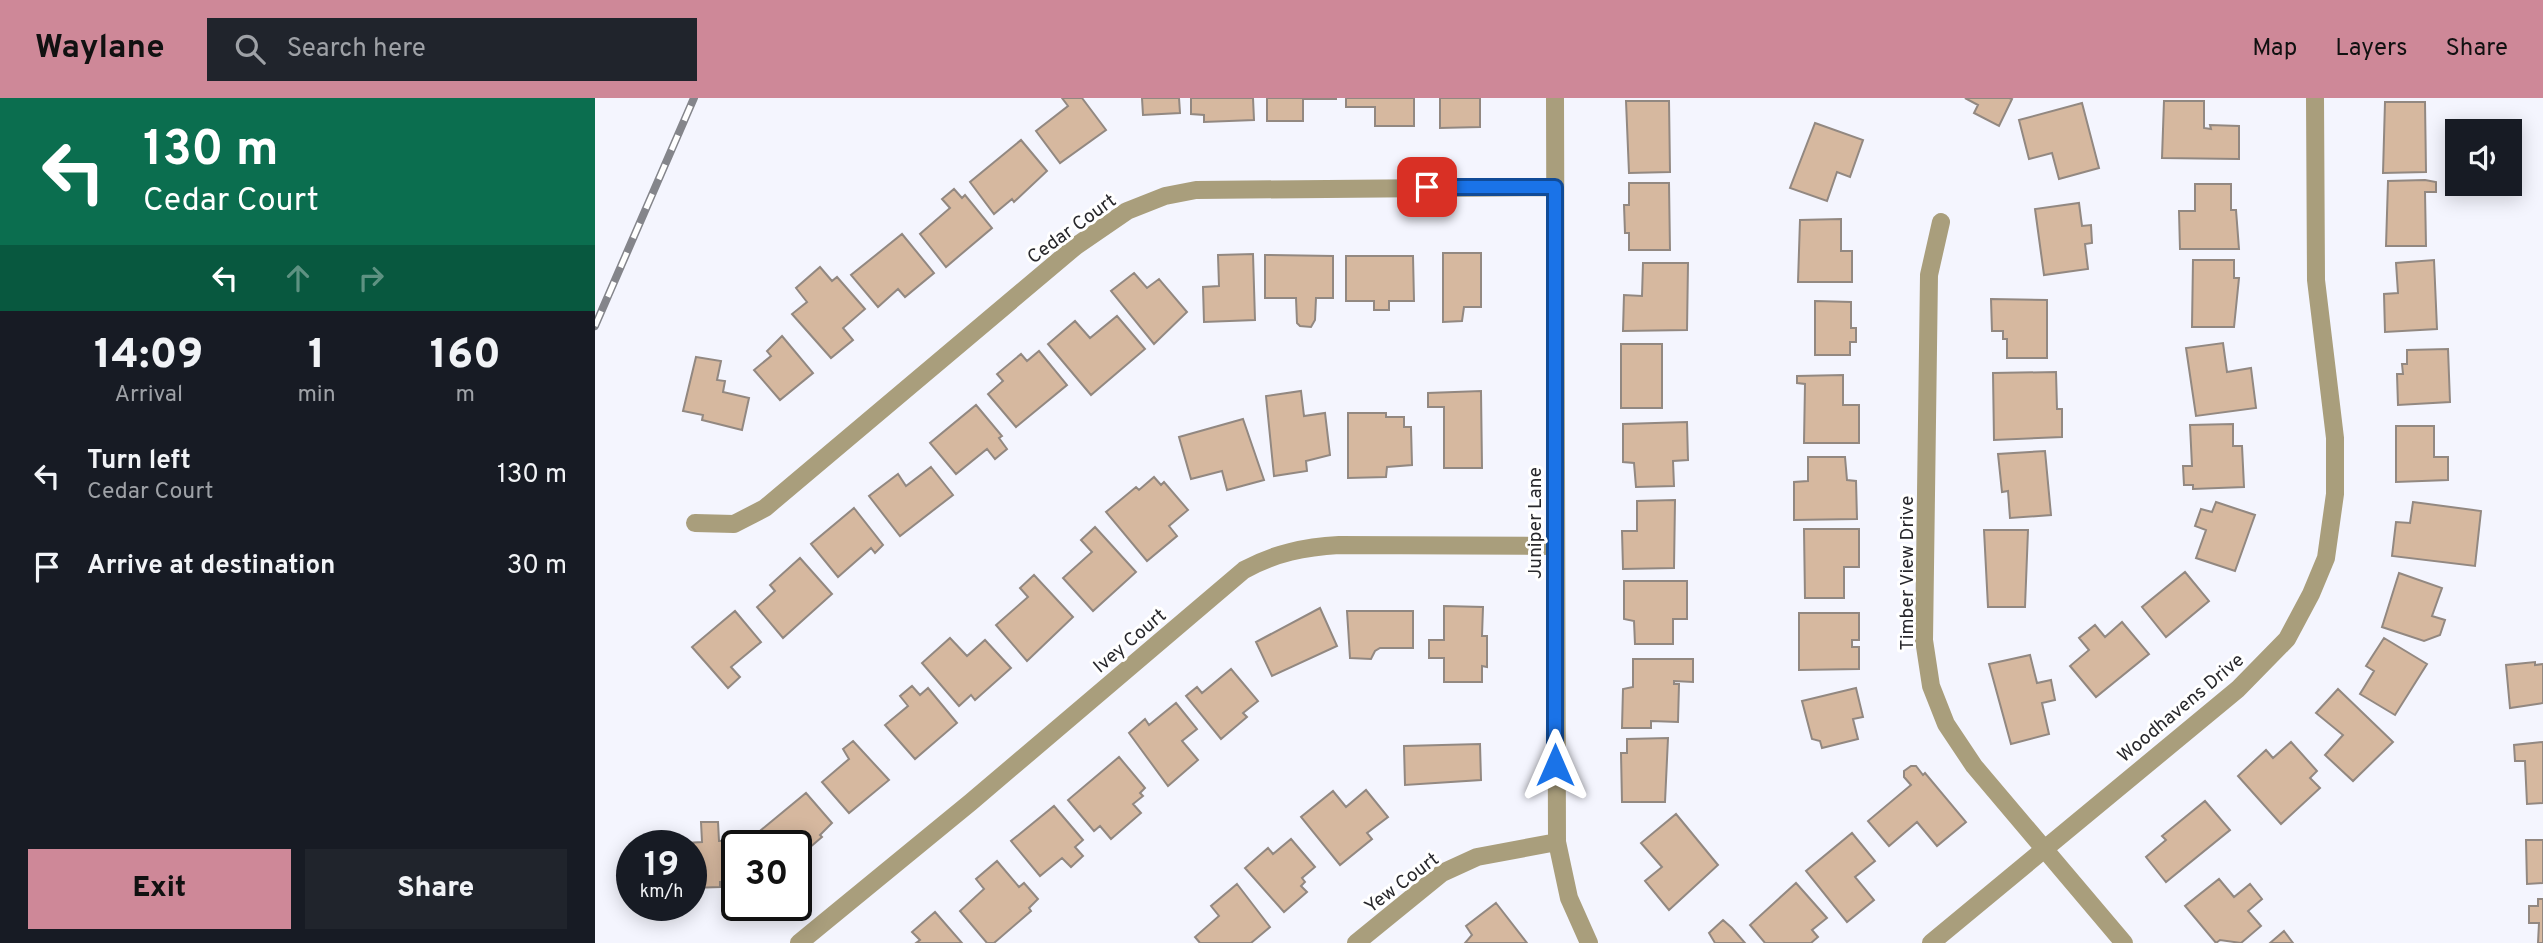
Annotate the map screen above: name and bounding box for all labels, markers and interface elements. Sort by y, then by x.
search box [207,18,697,81]
text: Waylane [35,28,165,70]
icon: search [231,30,269,68]
text: Search here [287,33,426,66]
text: Map [2252,34,2297,64]
text: Layers [2335,34,2407,64]
text: Share [2445,34,2508,64]
map controls [2445,119,2522,196]
button: sound [2445,119,2522,196]
text: 130 m [143,121,279,183]
icon: left [28,126,119,217]
pin [1397,157,1457,217]
icon: arrive [1408,168,1446,206]
text: Cedar Court [143,182,319,222]
street label: Cedar Court [1023,189,1121,270]
icon: left [206,259,244,297]
icon: ahead [279,259,317,297]
icon: right [352,259,390,297]
text: 14:09 [94,330,203,383]
text: 1 [308,330,325,383]
text: 160 [430,330,501,383]
text: Arrival [114,381,183,410]
text: min [297,381,336,410]
text: m [456,381,475,410]
text: Turn left [87,445,191,478]
icon: left [28,457,66,495]
text: 130 m [497,459,567,492]
street label: Juniper Lane [1524,467,1548,579]
text: Cedar Court [87,478,213,507]
street label: Timber View Drive [1896,496,1920,650]
icon: arrive [28,548,66,586]
text: Arrive at destination [87,550,335,583]
text: 30 m [507,550,567,583]
street label: Ivey Court [1089,604,1172,679]
street label: Woodhavens Drive [2113,649,2249,768]
position arrow [1518,728,1592,802]
speed limit sign: 30 [721,830,812,921]
text: 19 [644,844,679,888]
street label: Yew Court [1360,848,1444,919]
button: Exit [28,849,291,929]
button: Share [305,849,567,929]
text: km/h [640,881,683,904]

